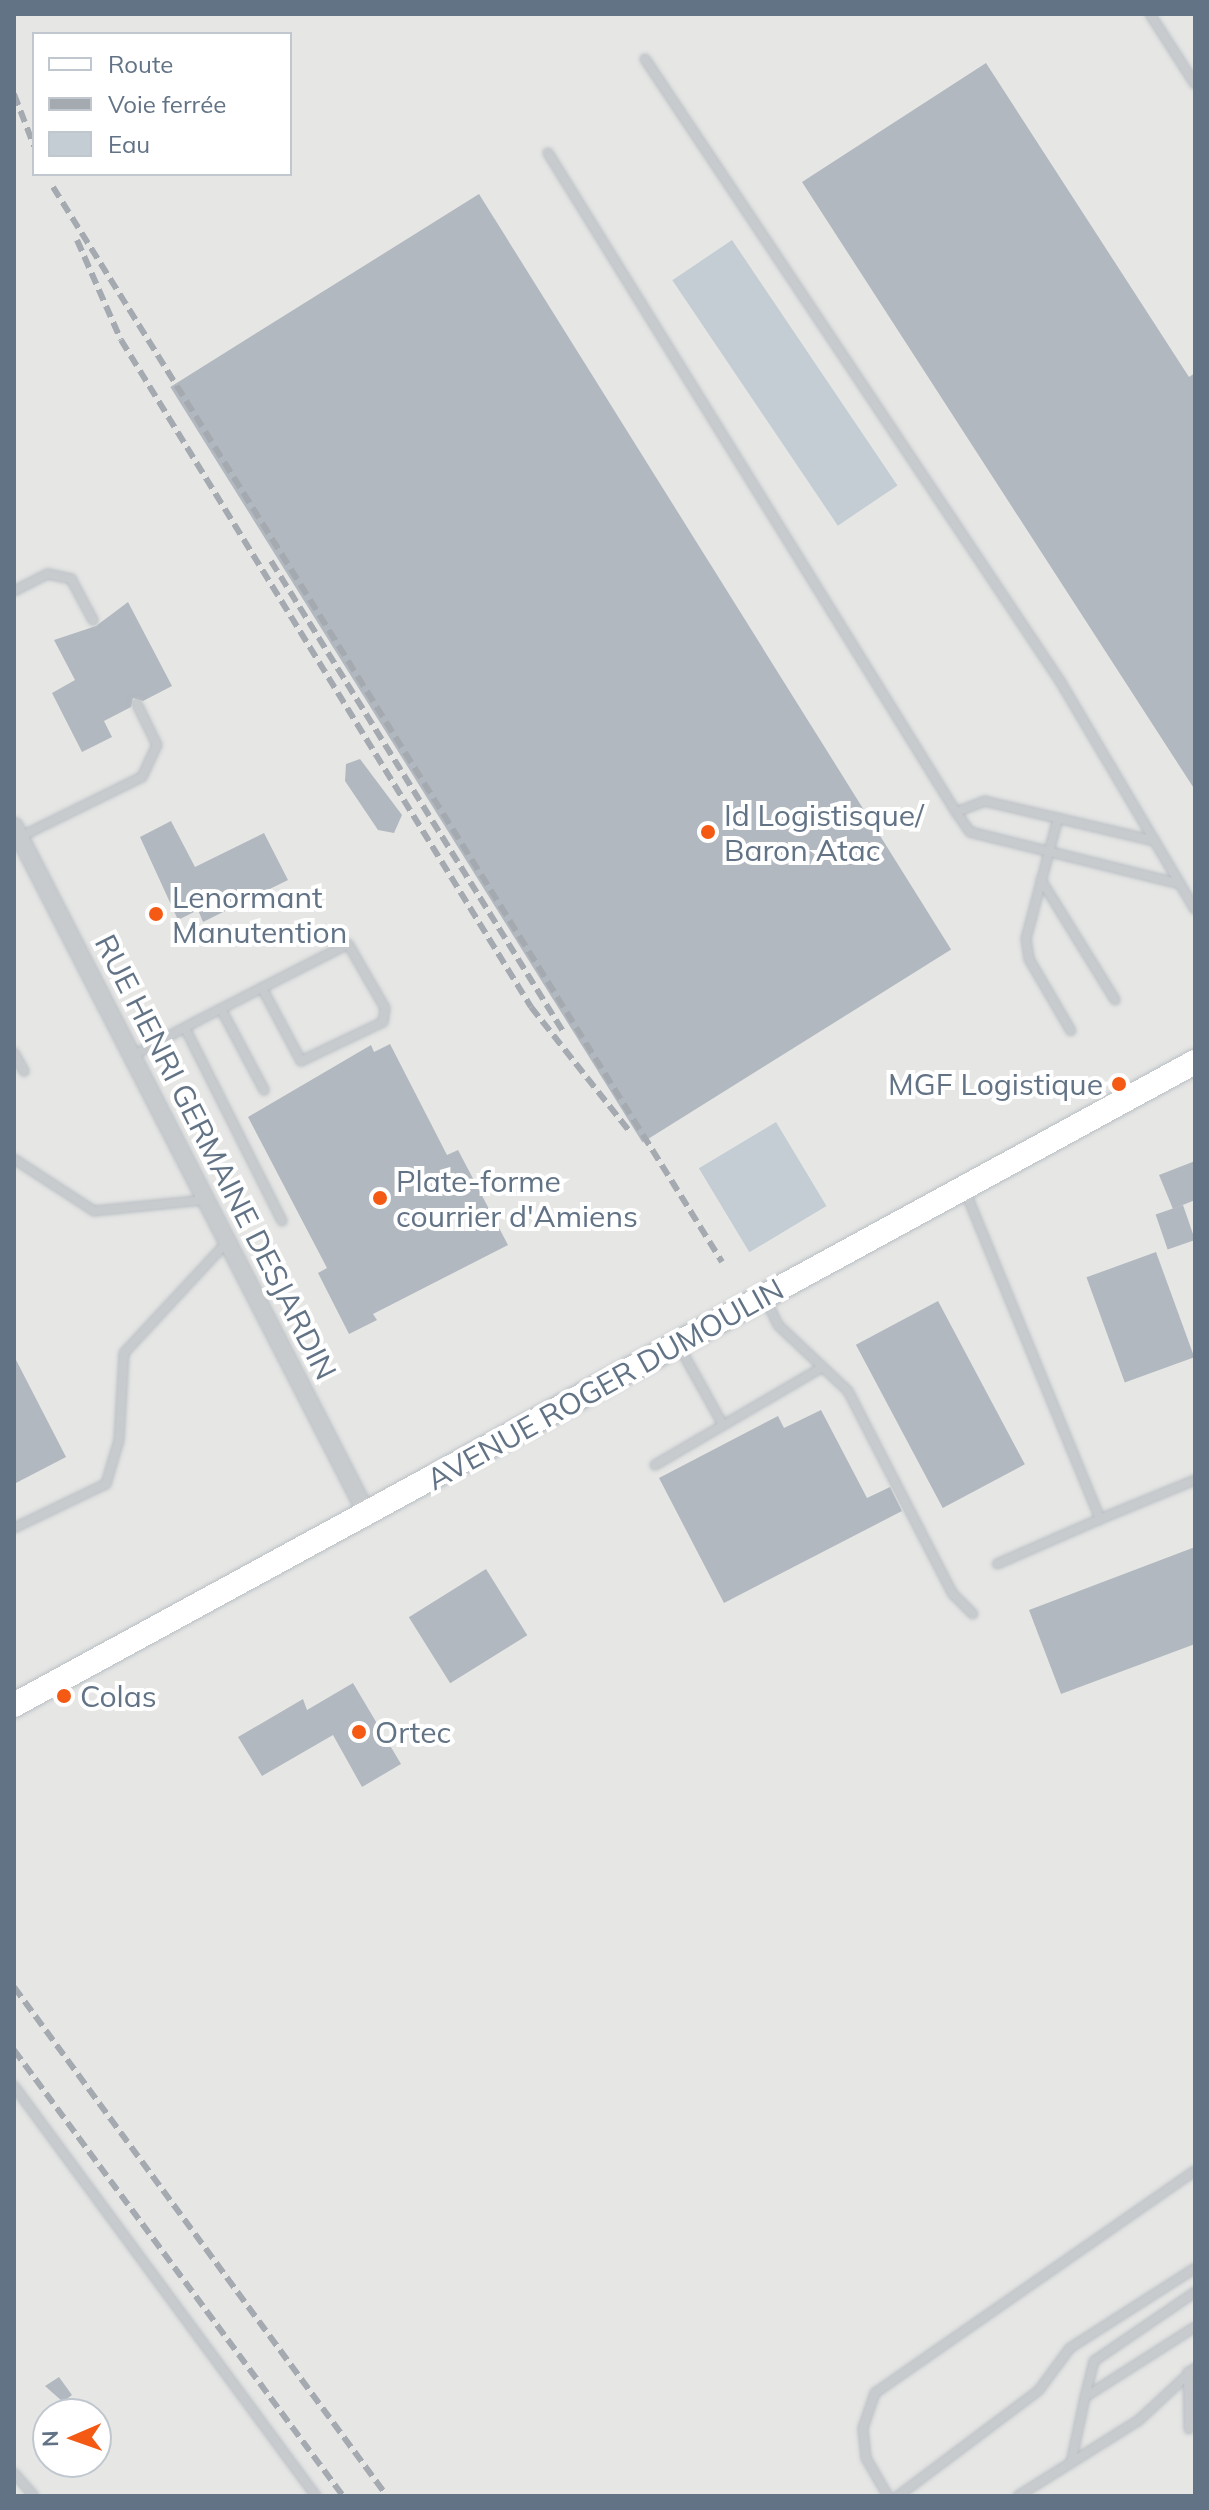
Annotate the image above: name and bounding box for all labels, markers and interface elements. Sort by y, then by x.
legend [32,32,292,176]
text: Route [108,49,173,79]
text: Voie ferrée [108,89,226,119]
text: Eau [108,129,150,159]
place label: Id Logistisque/ Baron Atac [724,797,924,868]
marker: Id Logistisque/ Baron Atac [699,823,717,841]
place label: Lenormant Manutention [172,879,347,950]
marker: Lenormant Manutention [147,905,165,923]
street label: RUE HENRI GERMAINE DESJARDIN [88,928,344,1386]
place label: MGF Logistique [888,1066,1103,1102]
marker: MGF Logistique [1110,1075,1128,1093]
place label: Plate-forme courrier d'Amiens [396,1163,638,1234]
marker: Plate-forme courrier d'Amiens [371,1189,389,1207]
street label: AVENUE ROGER DUMOULIN [420,1271,790,1497]
place label: Colas [80,1678,157,1714]
marker: Colas [55,1687,73,1705]
place label: Ortec [375,1714,451,1750]
marker: Ortec [350,1723,368,1741]
north arrow [32,2398,112,2478]
text: N [36,2430,64,2448]

